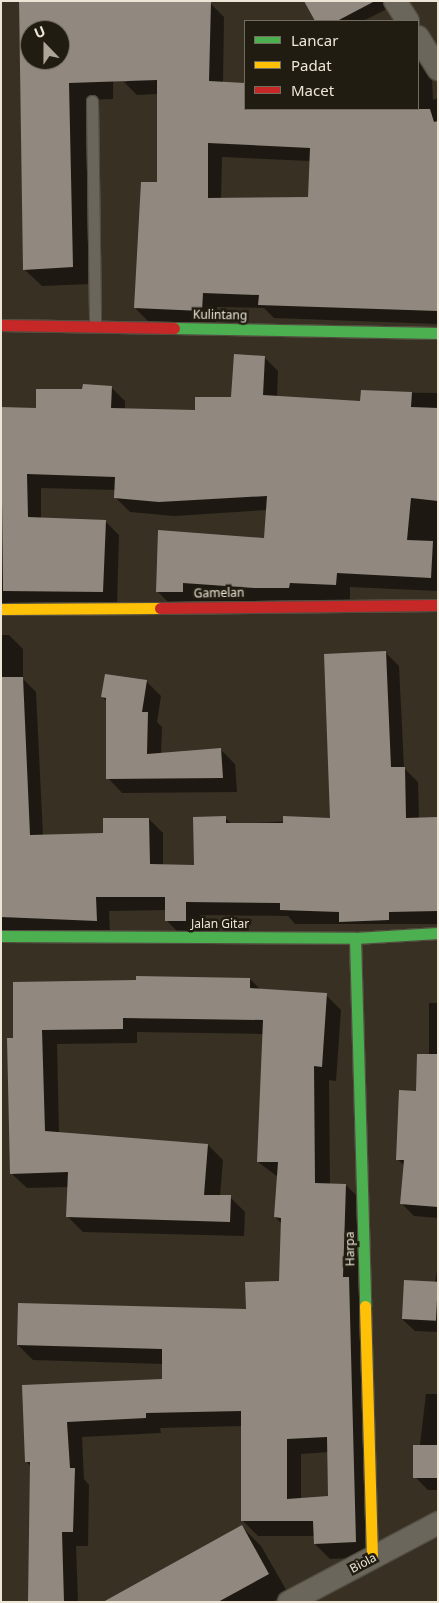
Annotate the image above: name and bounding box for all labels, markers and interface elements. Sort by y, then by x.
north arrow [20,20,70,70]
legend [244,20,419,110]
text: U [31,21,48,42]
text: Lancar [291,30,338,50]
text: Padat [291,55,332,75]
text: Macet [291,80,334,100]
street label: Kulintang [193,307,247,323]
street label: Gamelan [194,585,244,601]
street label: Jalan Gitar [191,917,249,931]
street label: Harpa [342,1232,358,1266]
street label: Biola [347,1550,379,1576]

